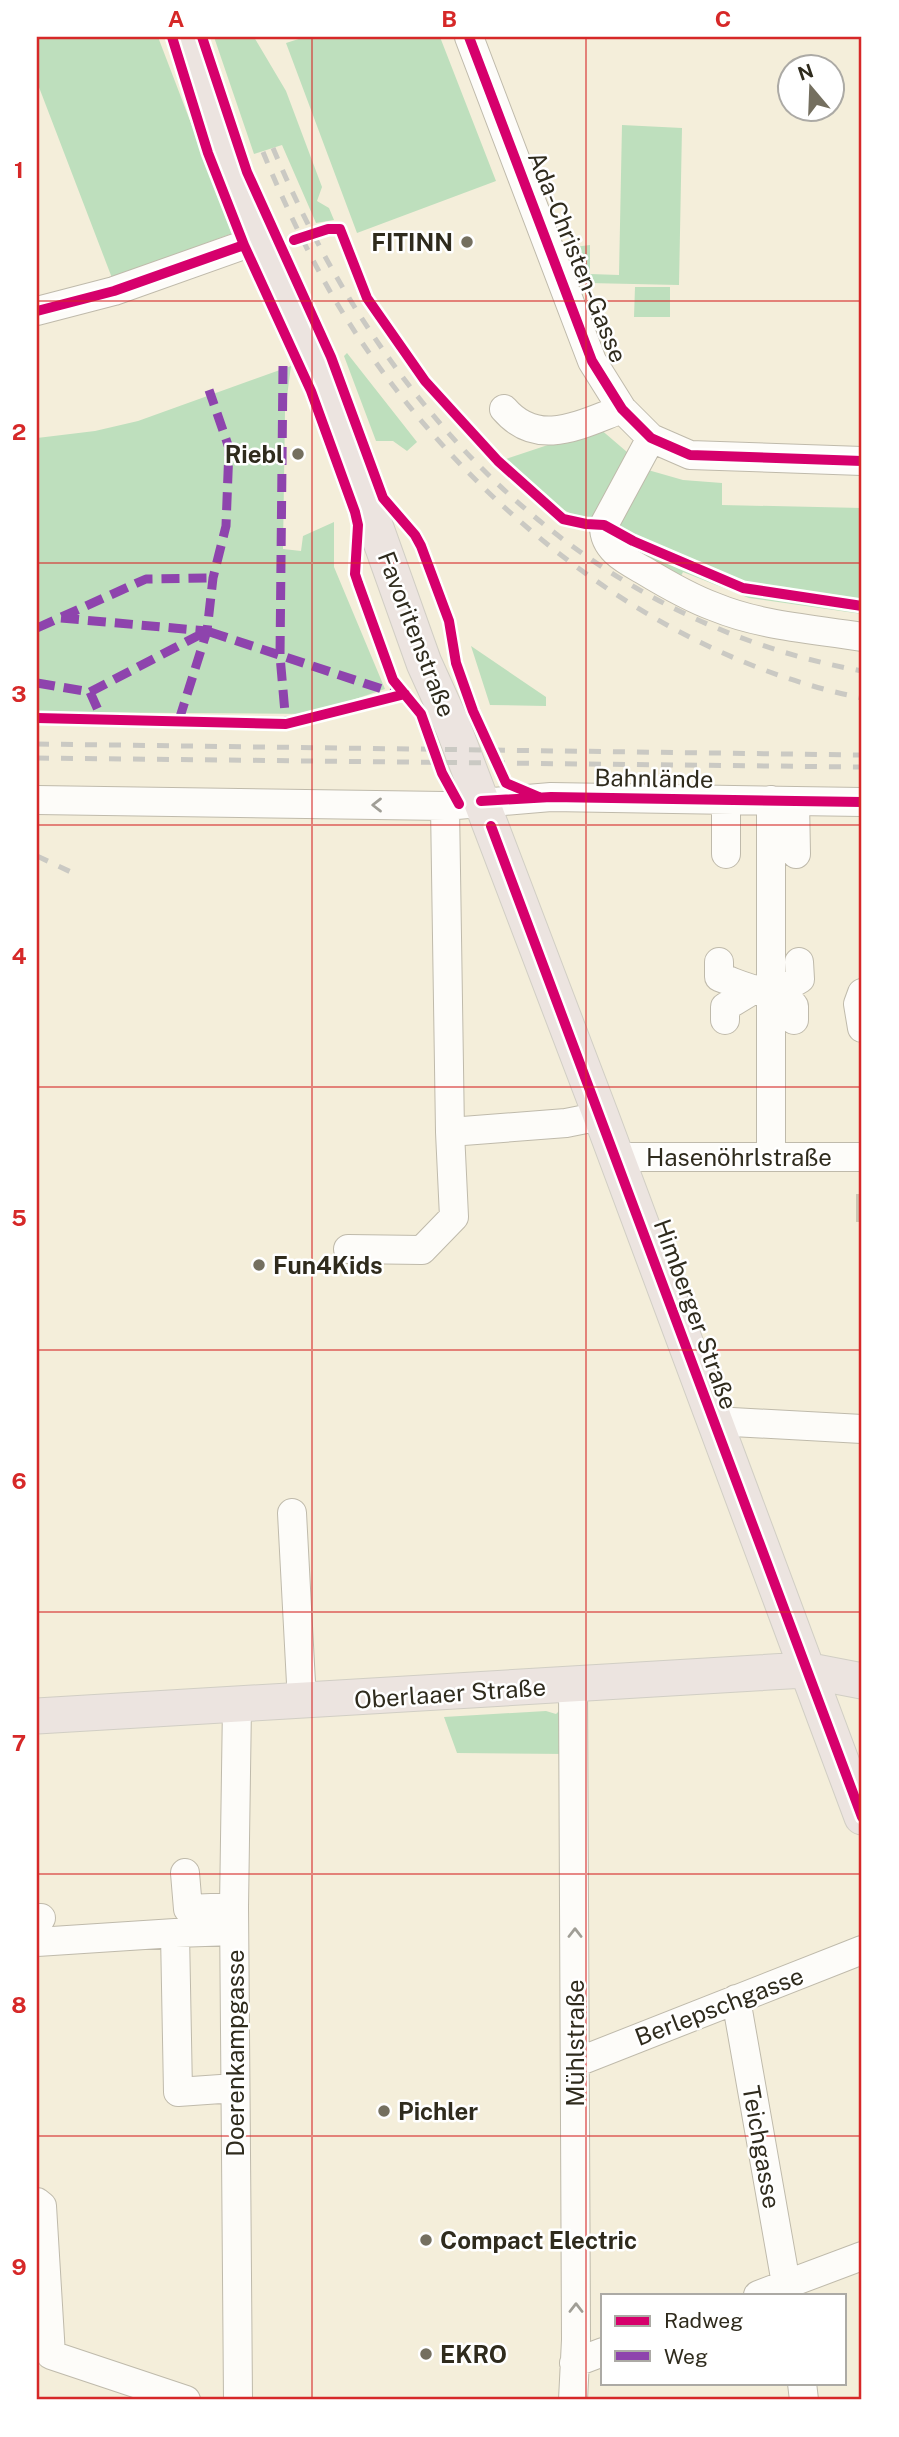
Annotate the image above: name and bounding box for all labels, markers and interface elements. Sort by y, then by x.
text: A [168,5,185,32]
text: B [441,5,457,32]
text: C [715,5,731,32]
north arrow [776,52,846,122]
text: N [795,59,816,85]
street label: Ada-Christen-Gasse [523,147,633,367]
text: 1 [14,156,24,183]
place label: FITINN [371,228,453,256]
marker: FITINN [459,234,475,250]
text: 2 [12,418,26,445]
place label: Riebl [225,440,284,468]
marker: Riebl [290,446,306,462]
street label: Favoritenstraße [373,547,461,721]
text: 3 [11,680,27,707]
street label: Bahnlände [594,763,714,793]
one-way arrow [371,797,381,813]
text: 4 [11,942,27,969]
street label: Hasenöhrlstraße [646,1143,832,1171]
text: 5 [11,1204,27,1231]
street label: Himberger Straße [649,1215,743,1413]
place label: Fun4Kids [273,1251,383,1279]
marker: Fun4Kids [251,1257,267,1273]
text: 6 [11,1467,27,1494]
street label: Oberlaaer Straße [353,1672,547,1714]
text: 7 [12,1729,26,1756]
one-way arrow [567,1927,583,1938]
street label: Doerenkampgasse [221,1949,249,2157]
street label: Berlepschgasse [631,1961,807,2051]
street label: Mühlstraße [561,1979,589,2107]
text: 8 [11,1991,27,2018]
street label: Teichgasse [737,2083,787,2211]
place label: Pichler [398,2097,478,2125]
marker: Pichler [376,2103,392,2119]
place label: Compact Electric [440,2226,637,2254]
marker: Compact Electric [418,2232,434,2248]
text: 9 [11,2253,27,2280]
legend [601,2294,846,2384]
one-way arrow [568,2302,584,2312]
text: Radweg [664,2308,743,2333]
place label: EKRO [440,2340,507,2368]
text: Weg [664,2344,708,2369]
marker: EKRO [418,2346,434,2362]

